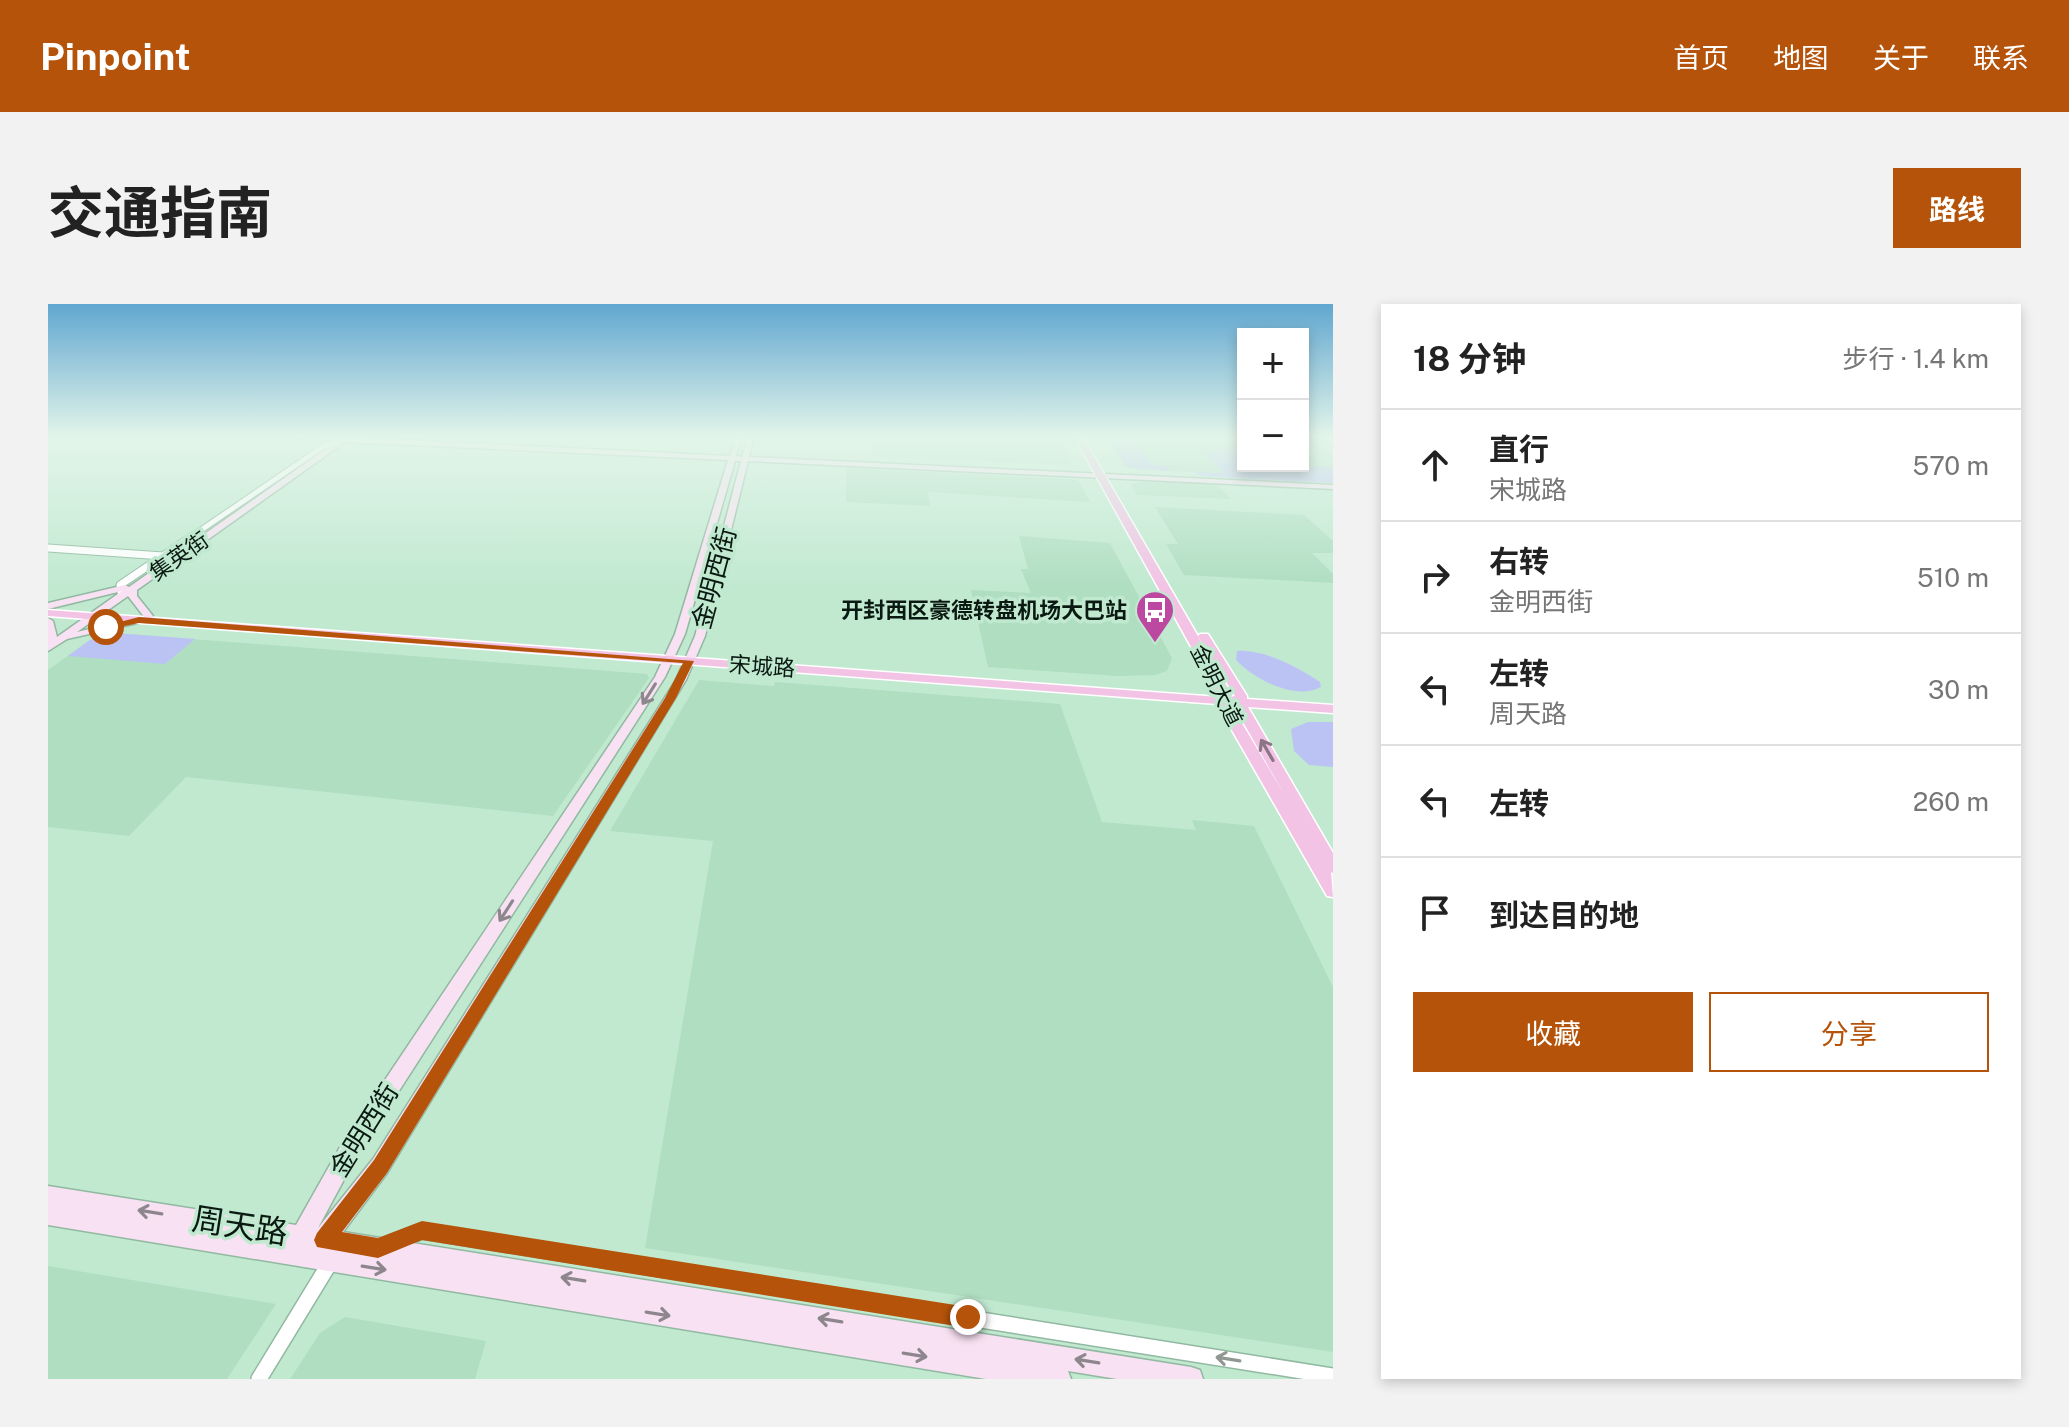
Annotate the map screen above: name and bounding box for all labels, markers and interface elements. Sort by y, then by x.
text: Pinpoint [40,34,190,79]
text: 首页 [1673,41,1729,74]
text: 地图 [1773,41,1829,74]
text: 关于 [1873,41,1929,74]
text: 联系 [1973,41,2029,74]
button: 路线 [1893,168,2021,248]
text: 交通指南 [48,180,272,246]
map controls [1237,328,1309,472]
button: + [1237,328,1309,400]
text: 18 分钟 [1413,339,1526,379]
text: 步行 · 1.4 km [1843,343,1989,374]
button: − [1237,400,1309,472]
text: 直行 [1489,431,1549,467]
icon: ahead [1413,443,1457,487]
text: 570 m [1913,450,1989,481]
text: 宋城路 [1489,474,1567,505]
street label: 金明西街 [685,524,742,632]
street label: 集英街 [145,526,213,586]
text: 右转 [1489,543,1549,579]
icon: right [1413,555,1457,599]
text: 510 m [1917,562,1989,593]
text: 金明西街 [1489,586,1593,617]
bus stop icon: 开封西区豪德转盘机场大巴站 [1134,589,1176,644]
place label: 开封西区豪德转盘机场大巴站 [841,597,1127,623]
route start [88,609,124,645]
street label: 金明大道 [1185,640,1249,730]
street label: 宋城路 [728,651,796,681]
text: 左转 [1489,655,1549,691]
icon: left [1413,667,1457,711]
text: 30 m [1928,674,1989,705]
one-way arrow [641,682,657,705]
text: 周天路 [1489,698,1567,729]
one-way arrow [1259,739,1275,762]
icon: left [1413,779,1457,823]
text: 左转 [1489,785,1549,821]
text: 260 m [1913,786,1989,817]
icon: arrive [1413,891,1457,935]
text: 到达目的地 [1489,897,1639,933]
one-way arrow [498,900,515,922]
button: 收藏 [1413,992,1693,1072]
button: 分享 [1709,992,1989,1072]
street label: 金明西街 [323,1077,404,1182]
street label: 周天路 [190,1200,290,1251]
one-way arrow [138,1204,164,1219]
one-way arrow [361,1261,386,1276]
one-way arrow [561,1271,586,1286]
route end [950,1299,986,1335]
one-way arrow [645,1307,670,1322]
one-way arrow [818,1312,843,1327]
one-way arrow [901,1349,927,1364]
one-way arrow [1216,1351,1241,1366]
one-way arrow [1074,1353,1100,1368]

